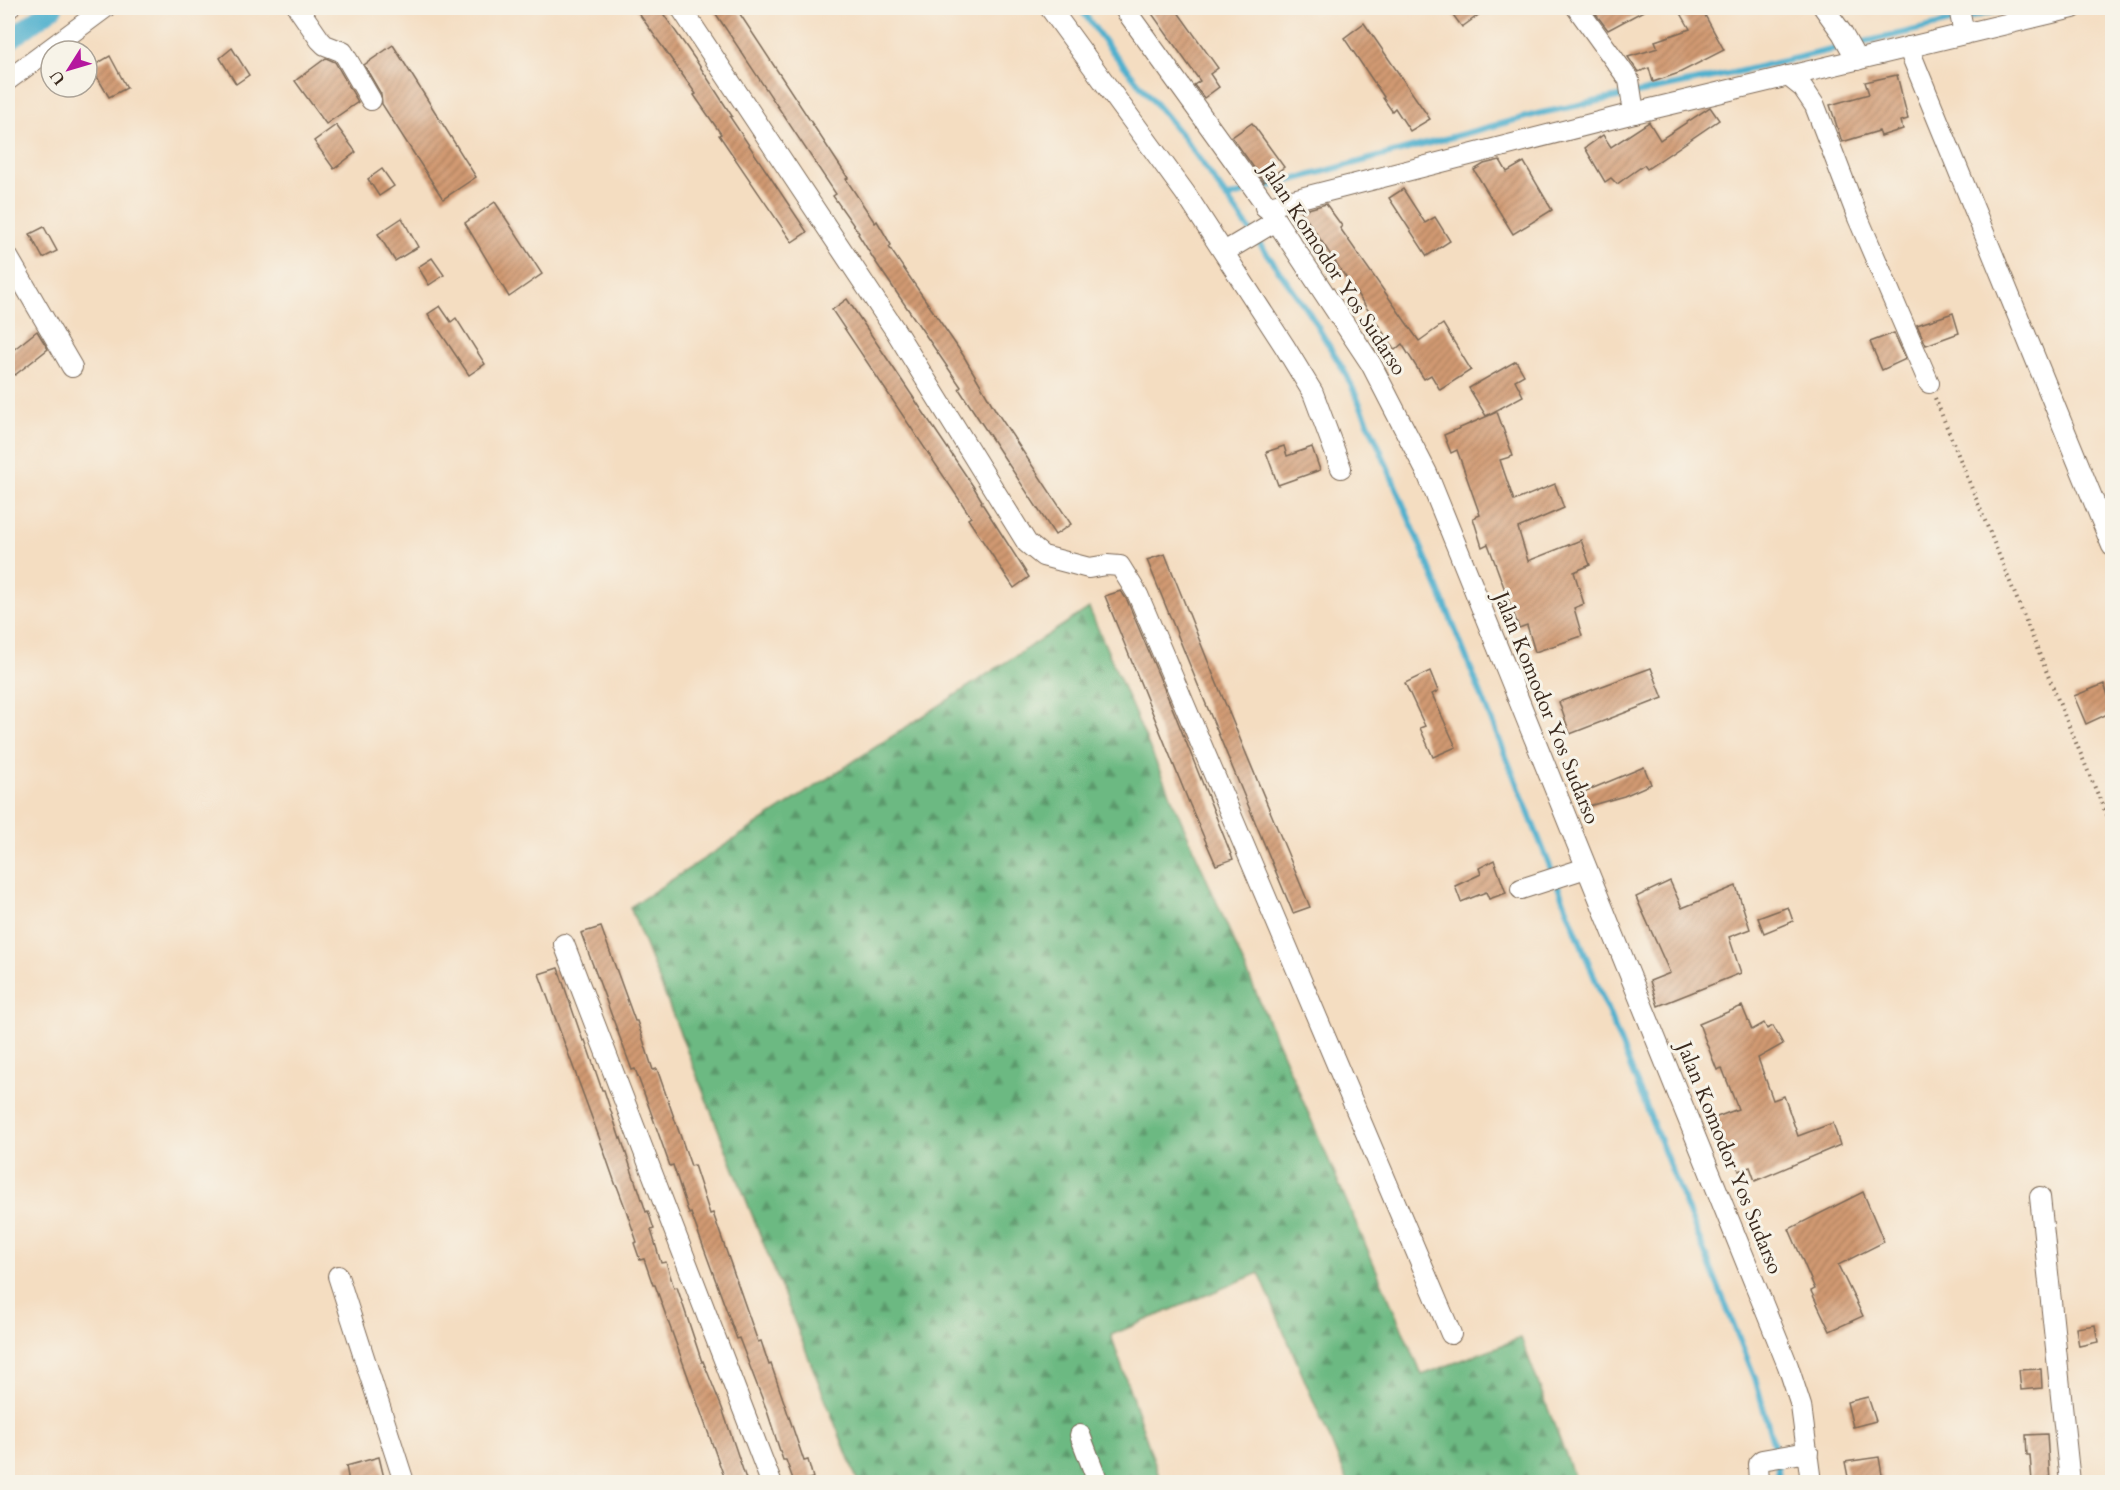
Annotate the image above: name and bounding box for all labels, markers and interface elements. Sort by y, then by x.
north arrow [39,39,99,99]
text: U [45,66,71,89]
street label: Jalan Komodor Yos Sudarso [1252,155,1413,381]
street label: Jalan Komodor Yos Sudarso [1485,585,1606,829]
street label: Jalan Komodor Yos Sudarso [1668,1035,1789,1279]

